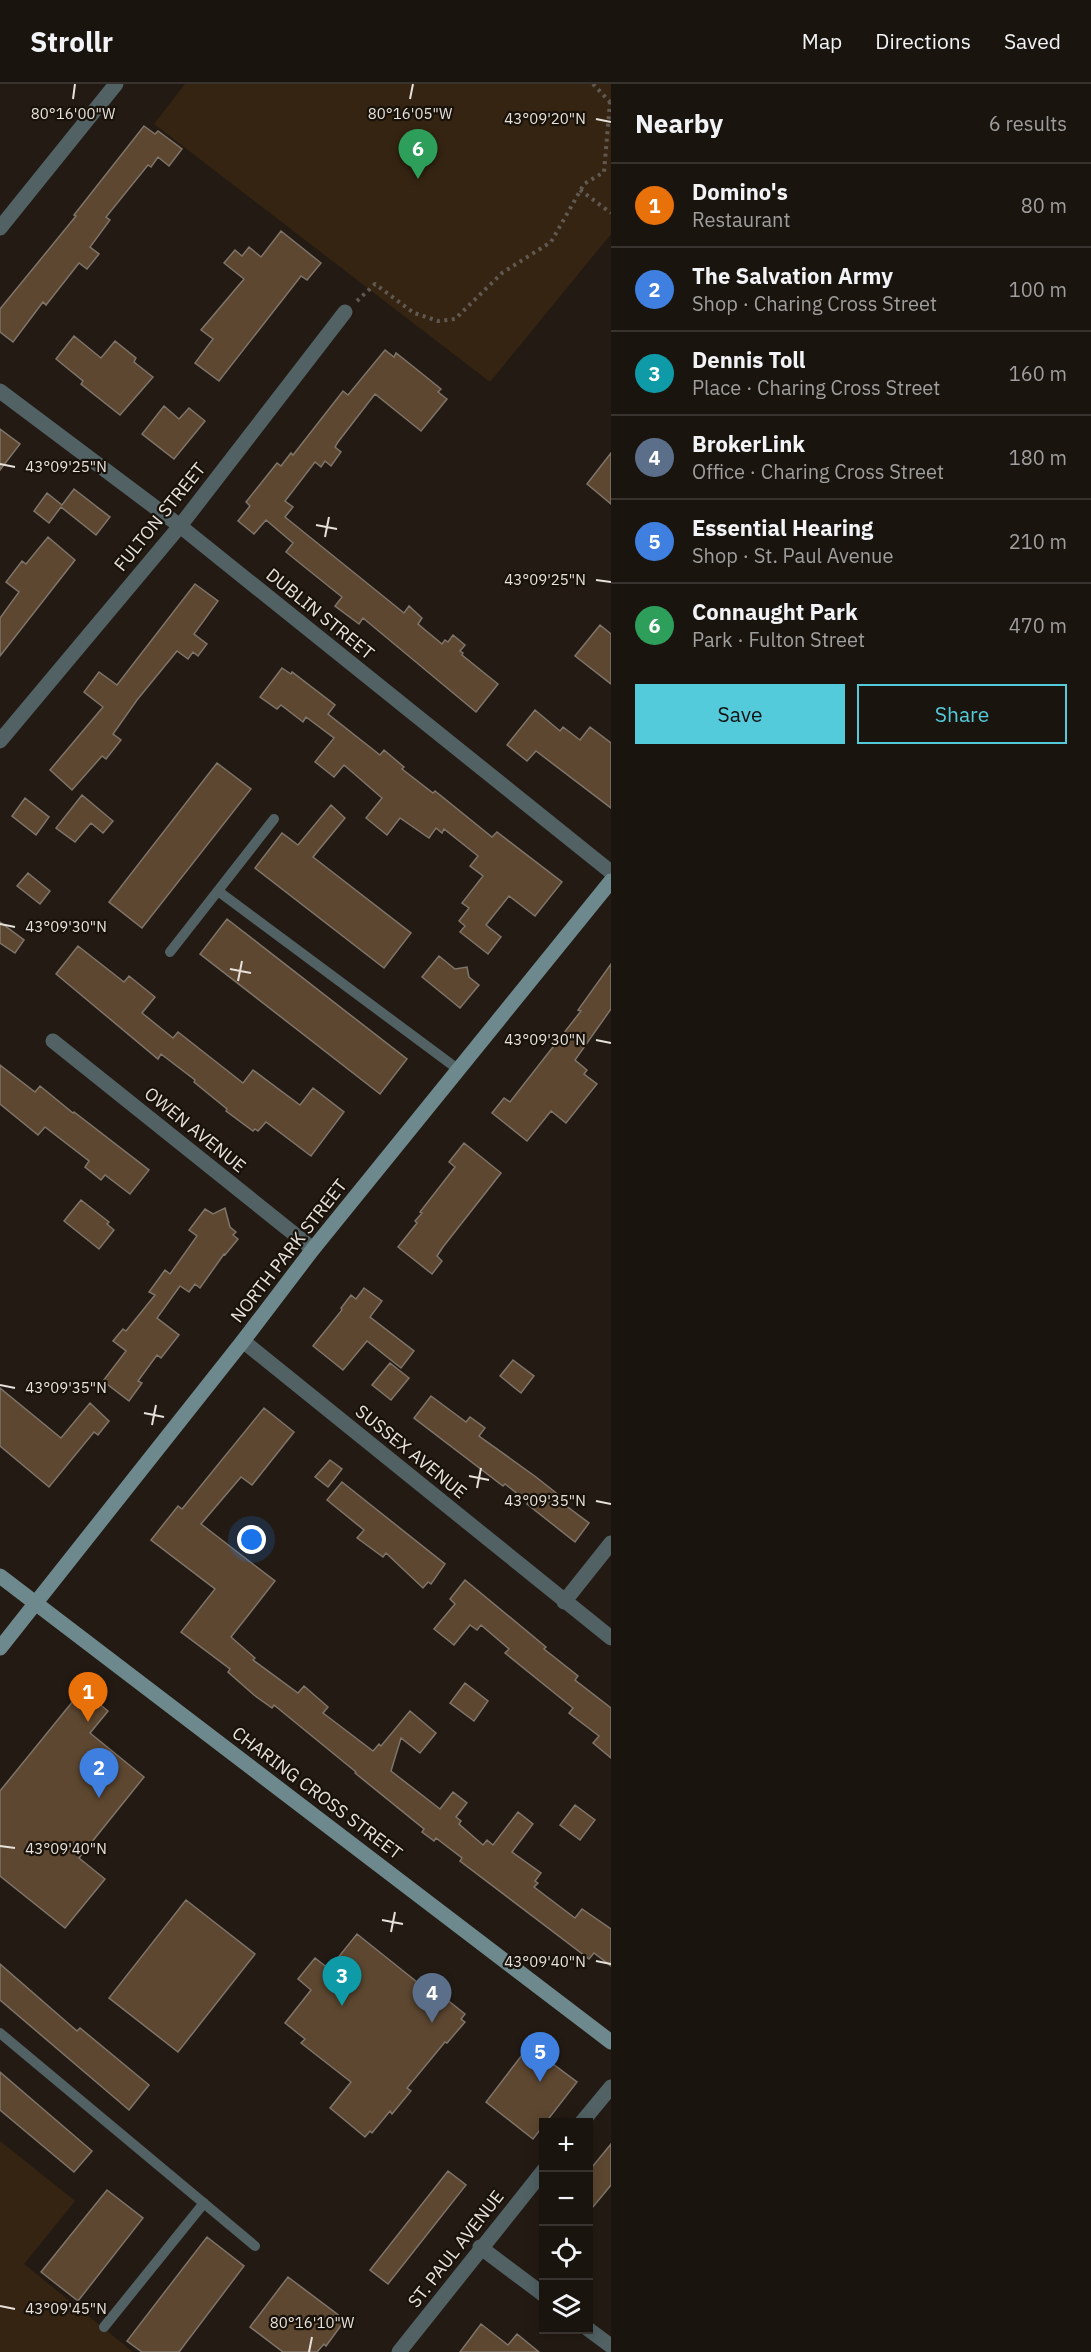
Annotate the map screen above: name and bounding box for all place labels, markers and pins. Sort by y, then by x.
pin: 6 [398,130,438,179]
pin: 1 [68,1672,107,1722]
pin: 2 [80,1748,118,1798]
pin: 3 [322,1956,362,2006]
pin: 4 [412,1974,452,2023]
pin: 5 [520,2032,560,2082]

